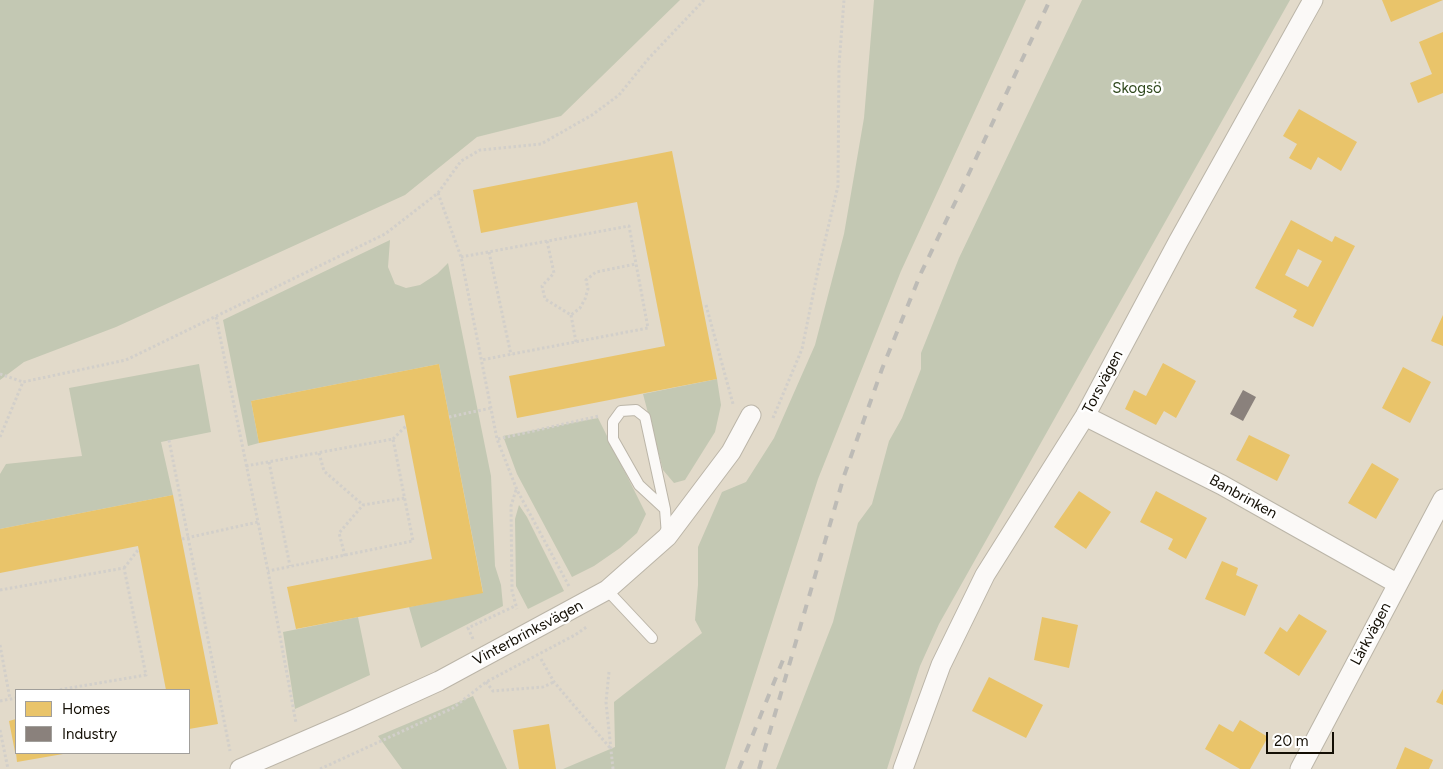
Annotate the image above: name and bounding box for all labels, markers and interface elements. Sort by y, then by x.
park label: Skogsö [1112,80,1162,98]
street label: Torsvägen [1079,347,1127,417]
street label: Banbrinken [1206,471,1280,523]
street label: Vinterbrinksvägen [470,596,586,670]
street label: Lärkvägen [1347,599,1395,669]
legend [15,689,190,754]
text: Homes [62,700,110,718]
scale bar [1268,722,1336,754]
text: Industry [62,725,117,743]
text: 20 m [1274,732,1308,750]

